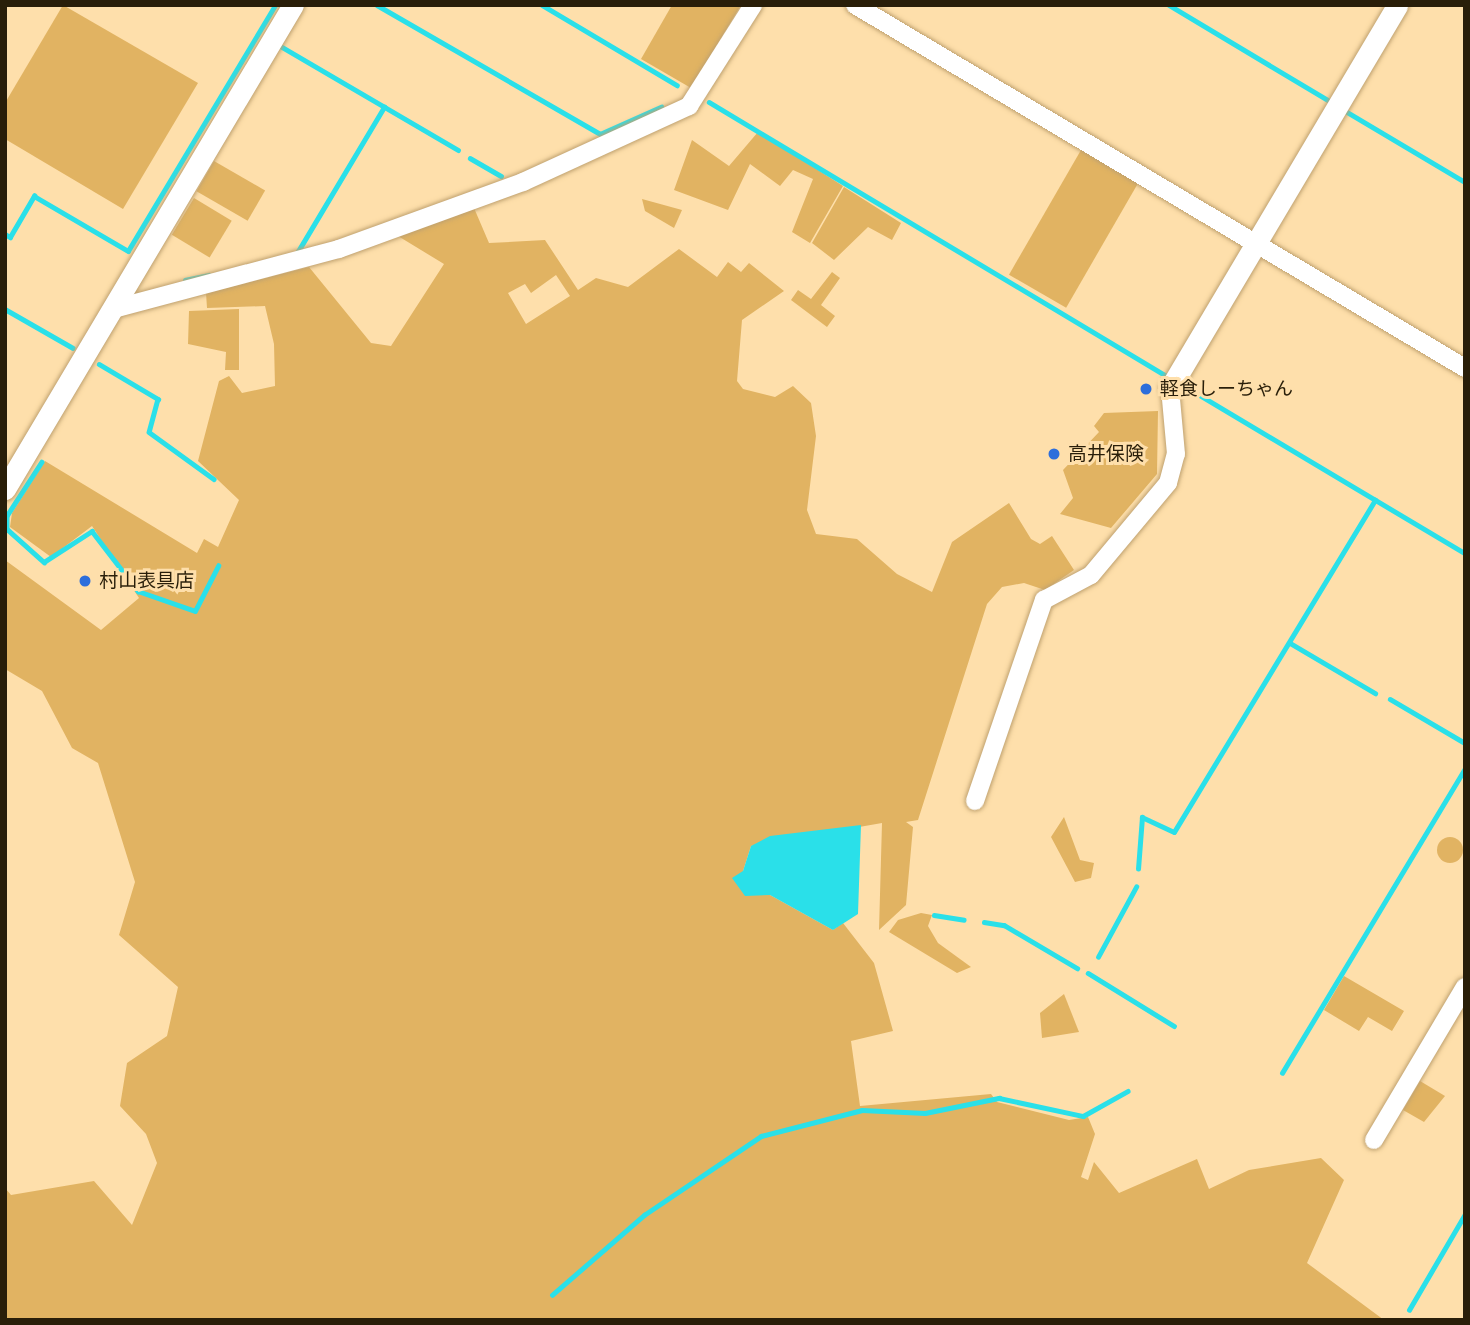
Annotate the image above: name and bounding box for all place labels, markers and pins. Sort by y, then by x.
place label: 軽食しーちゃん [1160,378,1293,400]
marker: 軽食しーちゃん [1138,381,1154,397]
place label: 高井保険 [1068,443,1144,465]
marker: 高井保険 [1046,446,1062,462]
place label: 村山表具店 [99,570,194,592]
marker: 村山表具店 [77,573,93,589]

